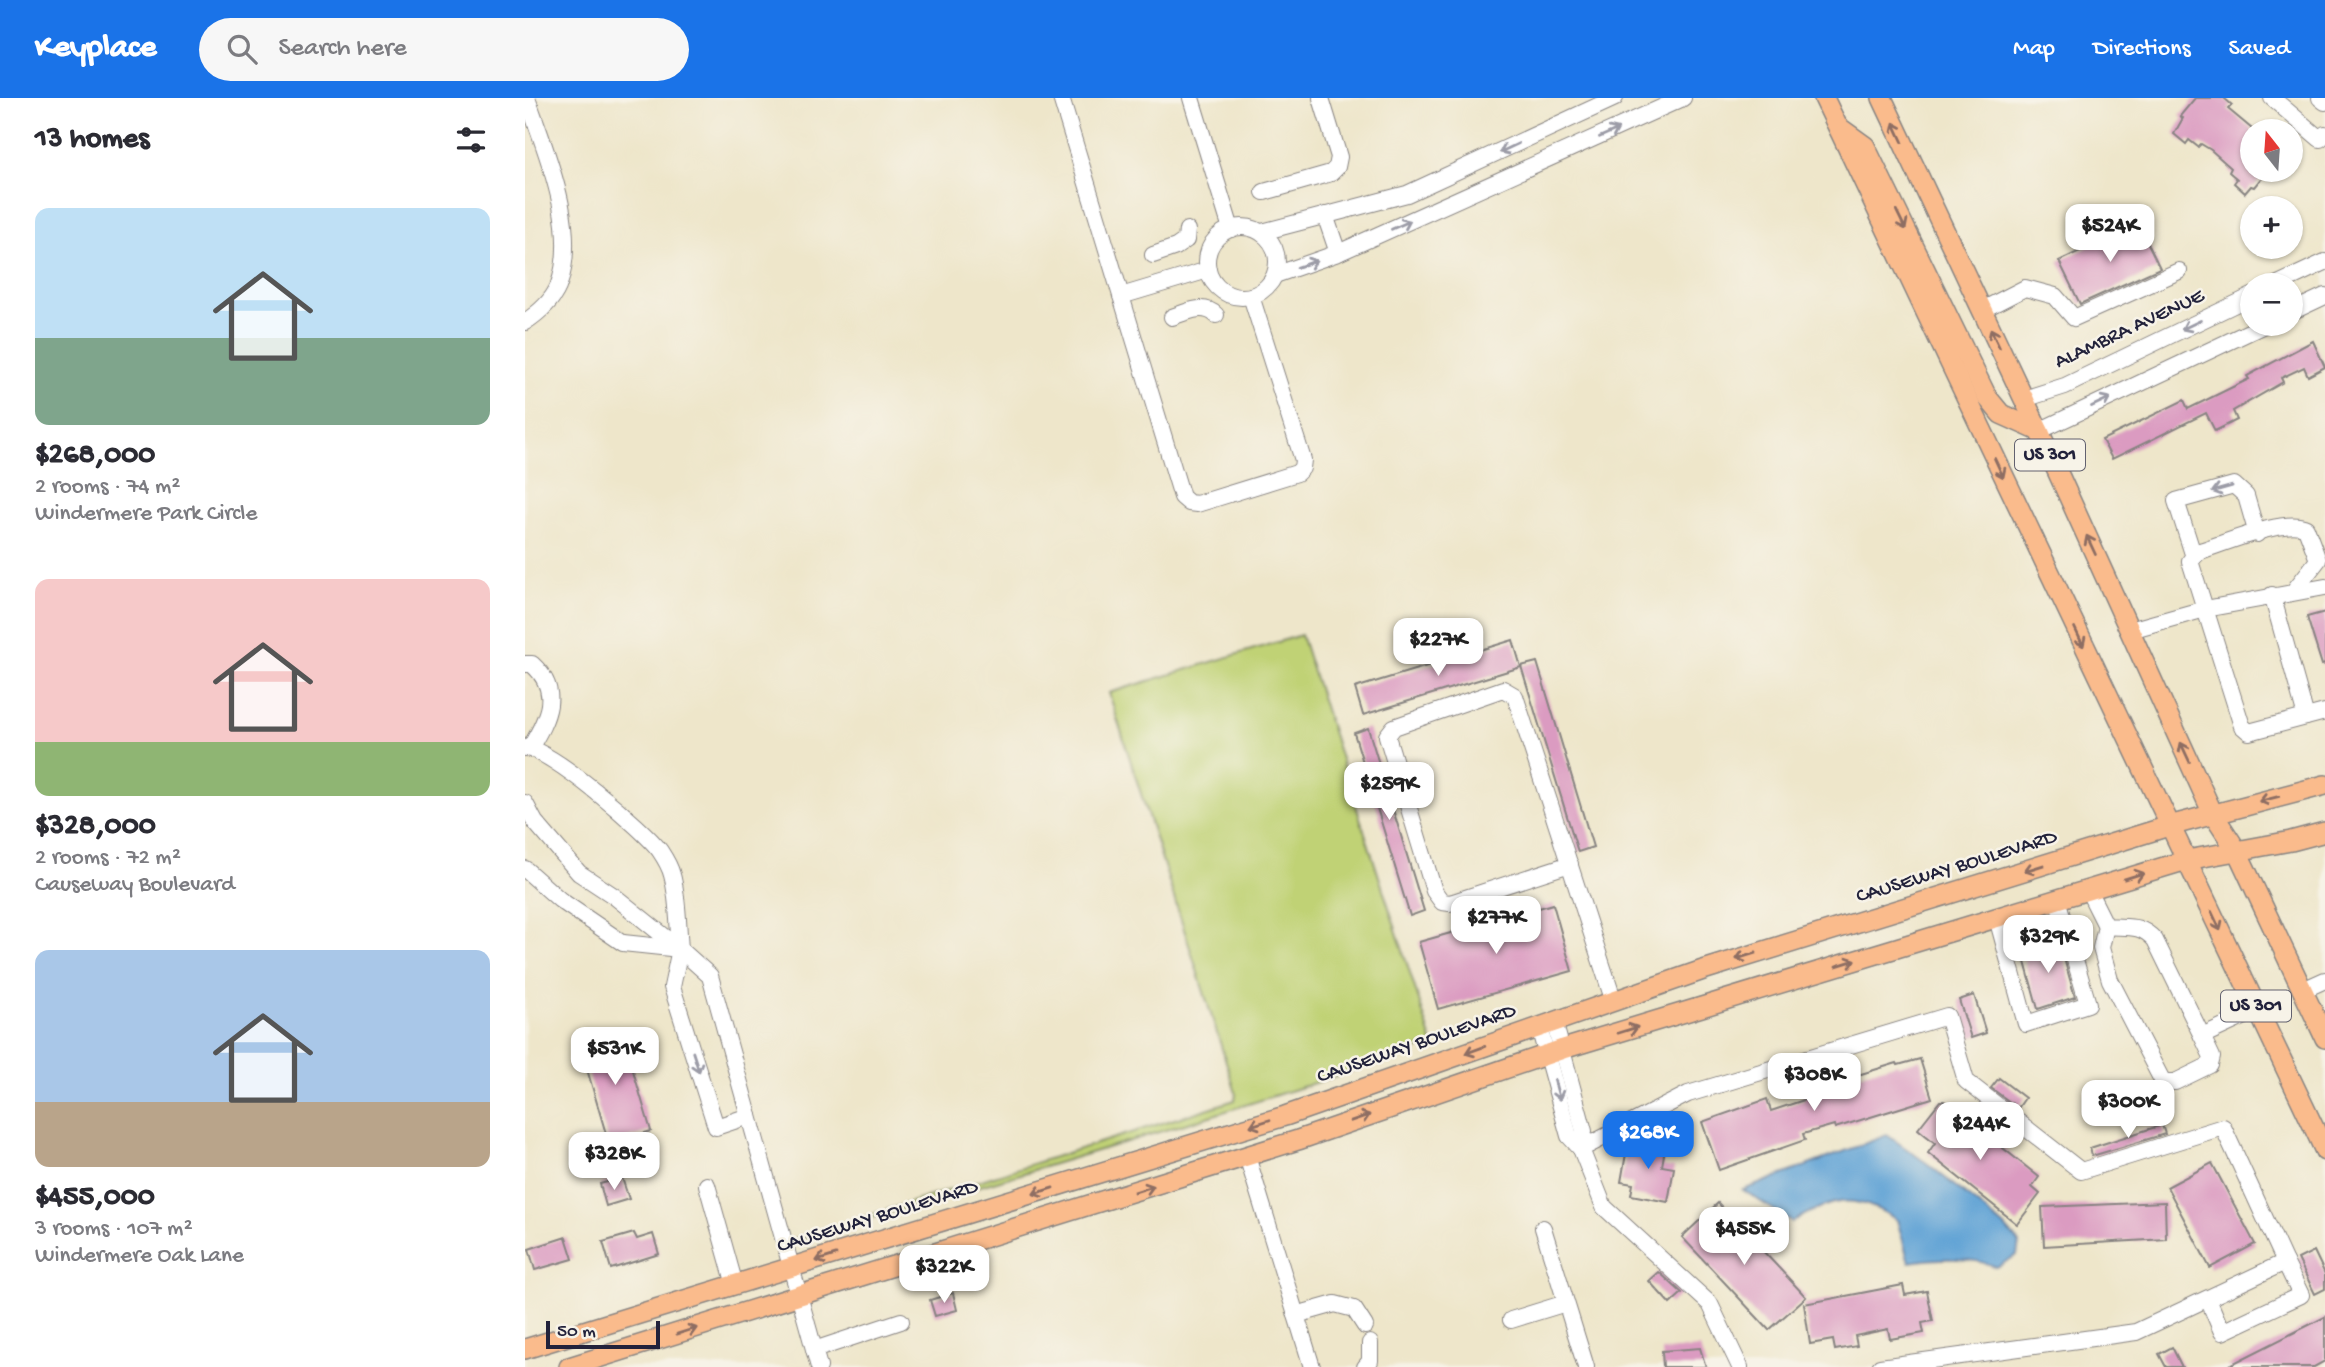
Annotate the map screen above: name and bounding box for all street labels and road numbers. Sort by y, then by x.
street label: ALAMBRA AVENUE [2051,284,2210,376]
road number: US 301 [2015,440,2085,470]
street label: CAUSEWAY BOULEVARD [1854,825,2061,910]
road number: US 301 [2221,991,2291,1022]
street label: CAUSEWAY BOULEVARD [1314,999,1520,1091]
street label: CAUSEWAY BOULEVARD [775,1175,982,1260]

